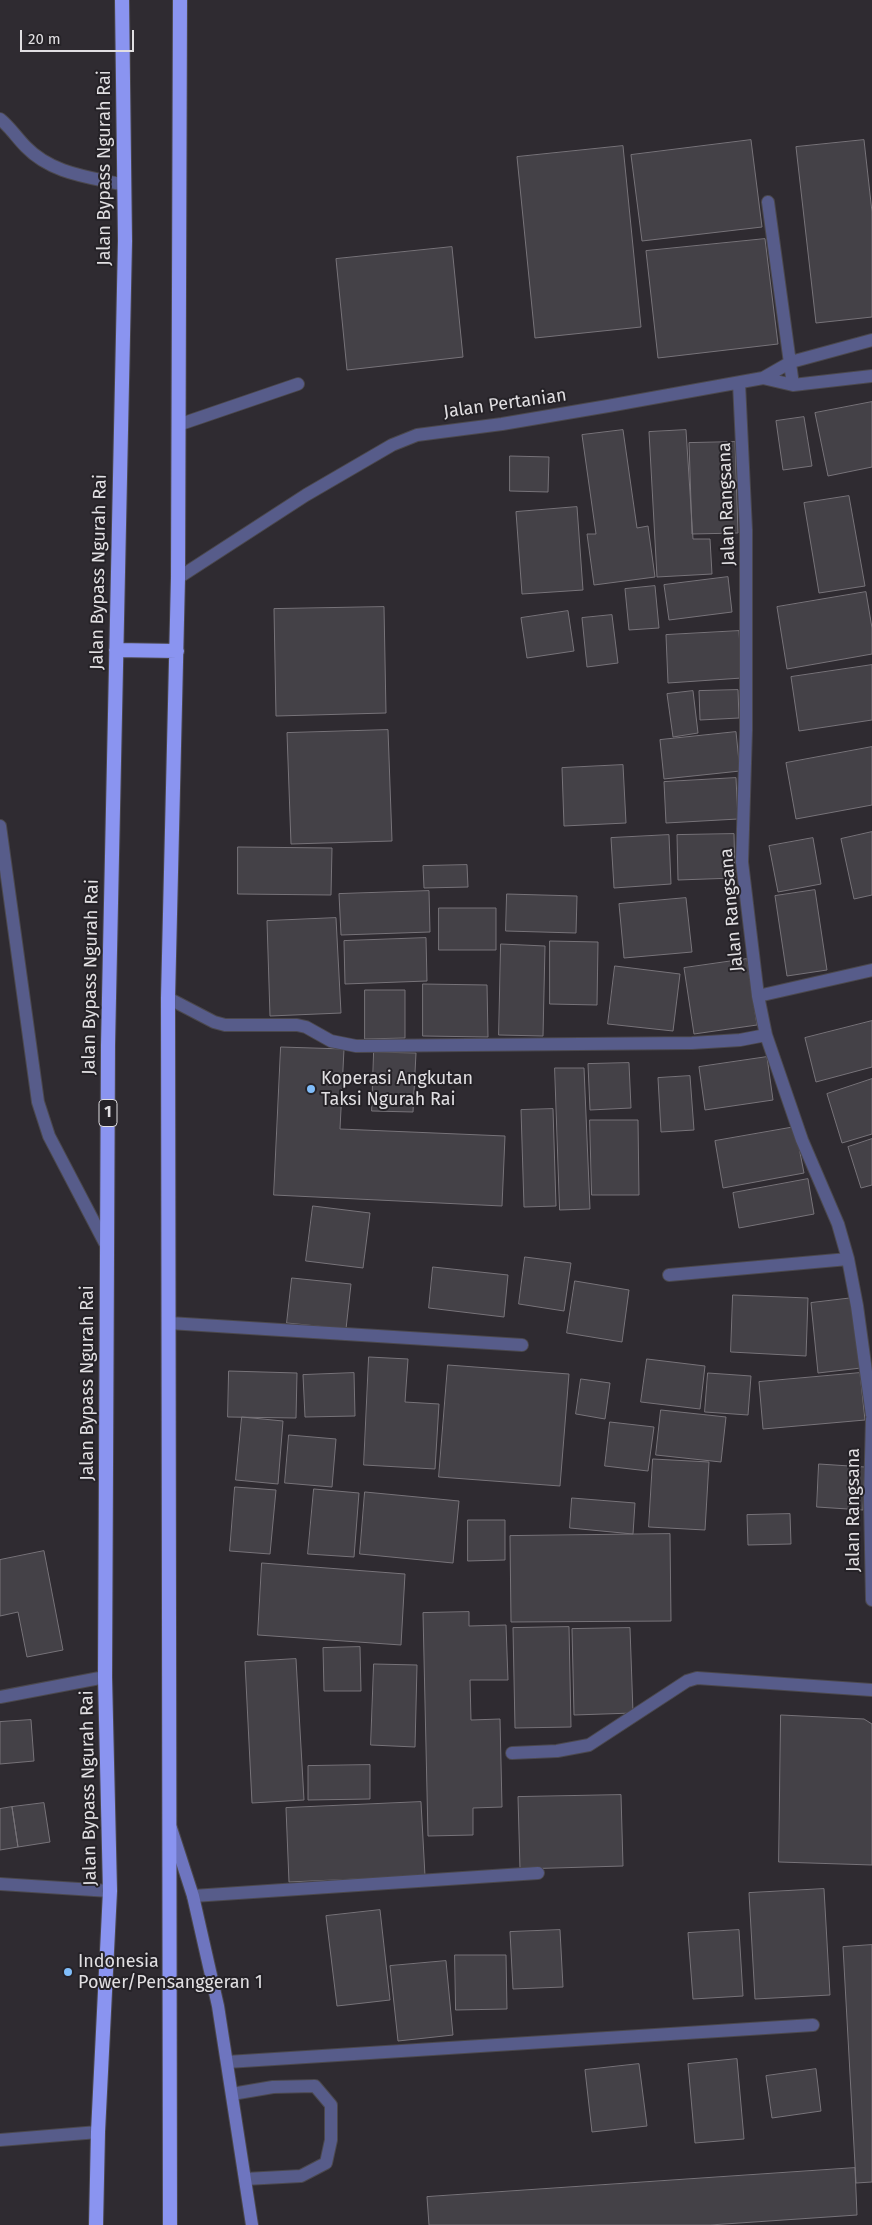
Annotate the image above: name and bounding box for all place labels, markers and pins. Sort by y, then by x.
place label: Koperasi Angkutan Taksi Ngurah Rai [321,1068,473,1110]
marker: Koperasi Angkutan Taksi Ngurah Rai [305,1083,317,1095]
place label: Indonesia Power/Pensanggeran 1 [78,1951,263,1994]
marker: Indonesia Power/Pensanggeran 1 [62,1966,74,1978]

